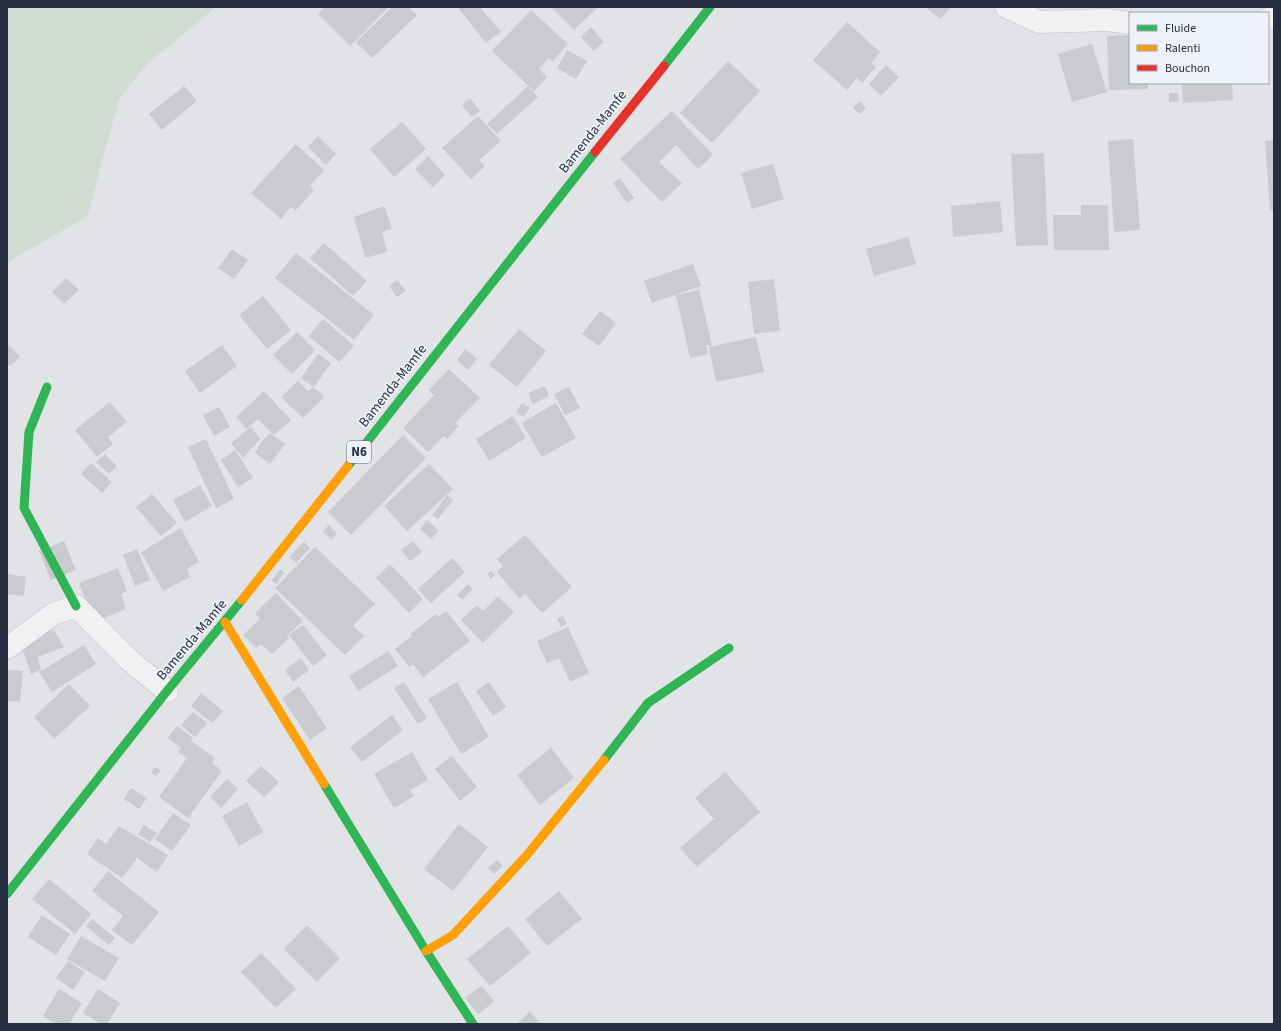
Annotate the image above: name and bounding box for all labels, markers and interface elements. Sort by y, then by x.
legend [1129,12,1269,84]
text: Fluide [1165,20,1196,37]
text: Ralenti [1165,40,1200,57]
text: Bouchon [1165,60,1210,77]
street label: Bamenda-Mamfe [554,86,632,178]
street label: Bamenda-Mamfe [354,340,432,432]
road number: N6 [347,441,371,463]
street label: Bamenda-Mamfe [152,595,232,685]

